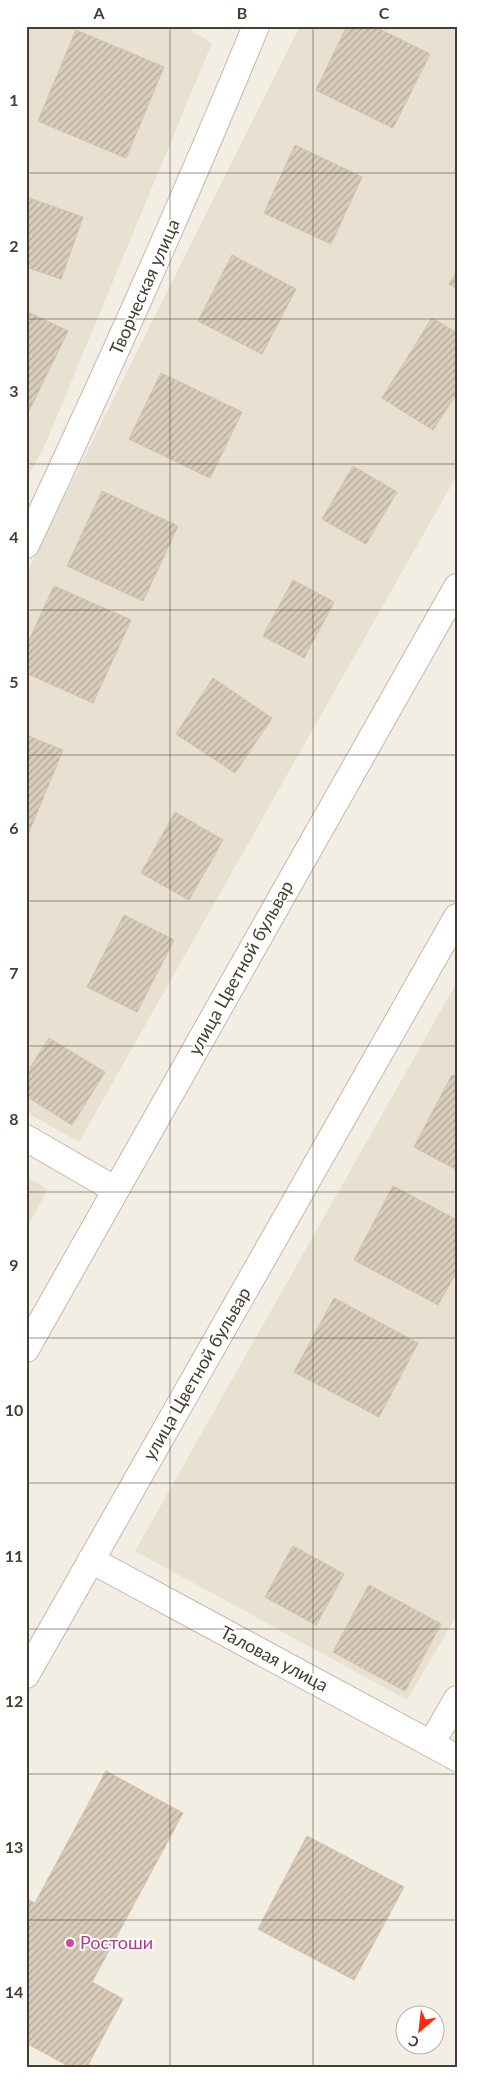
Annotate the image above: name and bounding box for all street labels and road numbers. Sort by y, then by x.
street label: Творческая улица [104,215,184,358]
street label: улица Цветной бульвар [183,876,297,1059]
street label: улица Цветной бульвар [138,1283,255,1464]
street label: Таловая улица [217,1621,332,1696]

